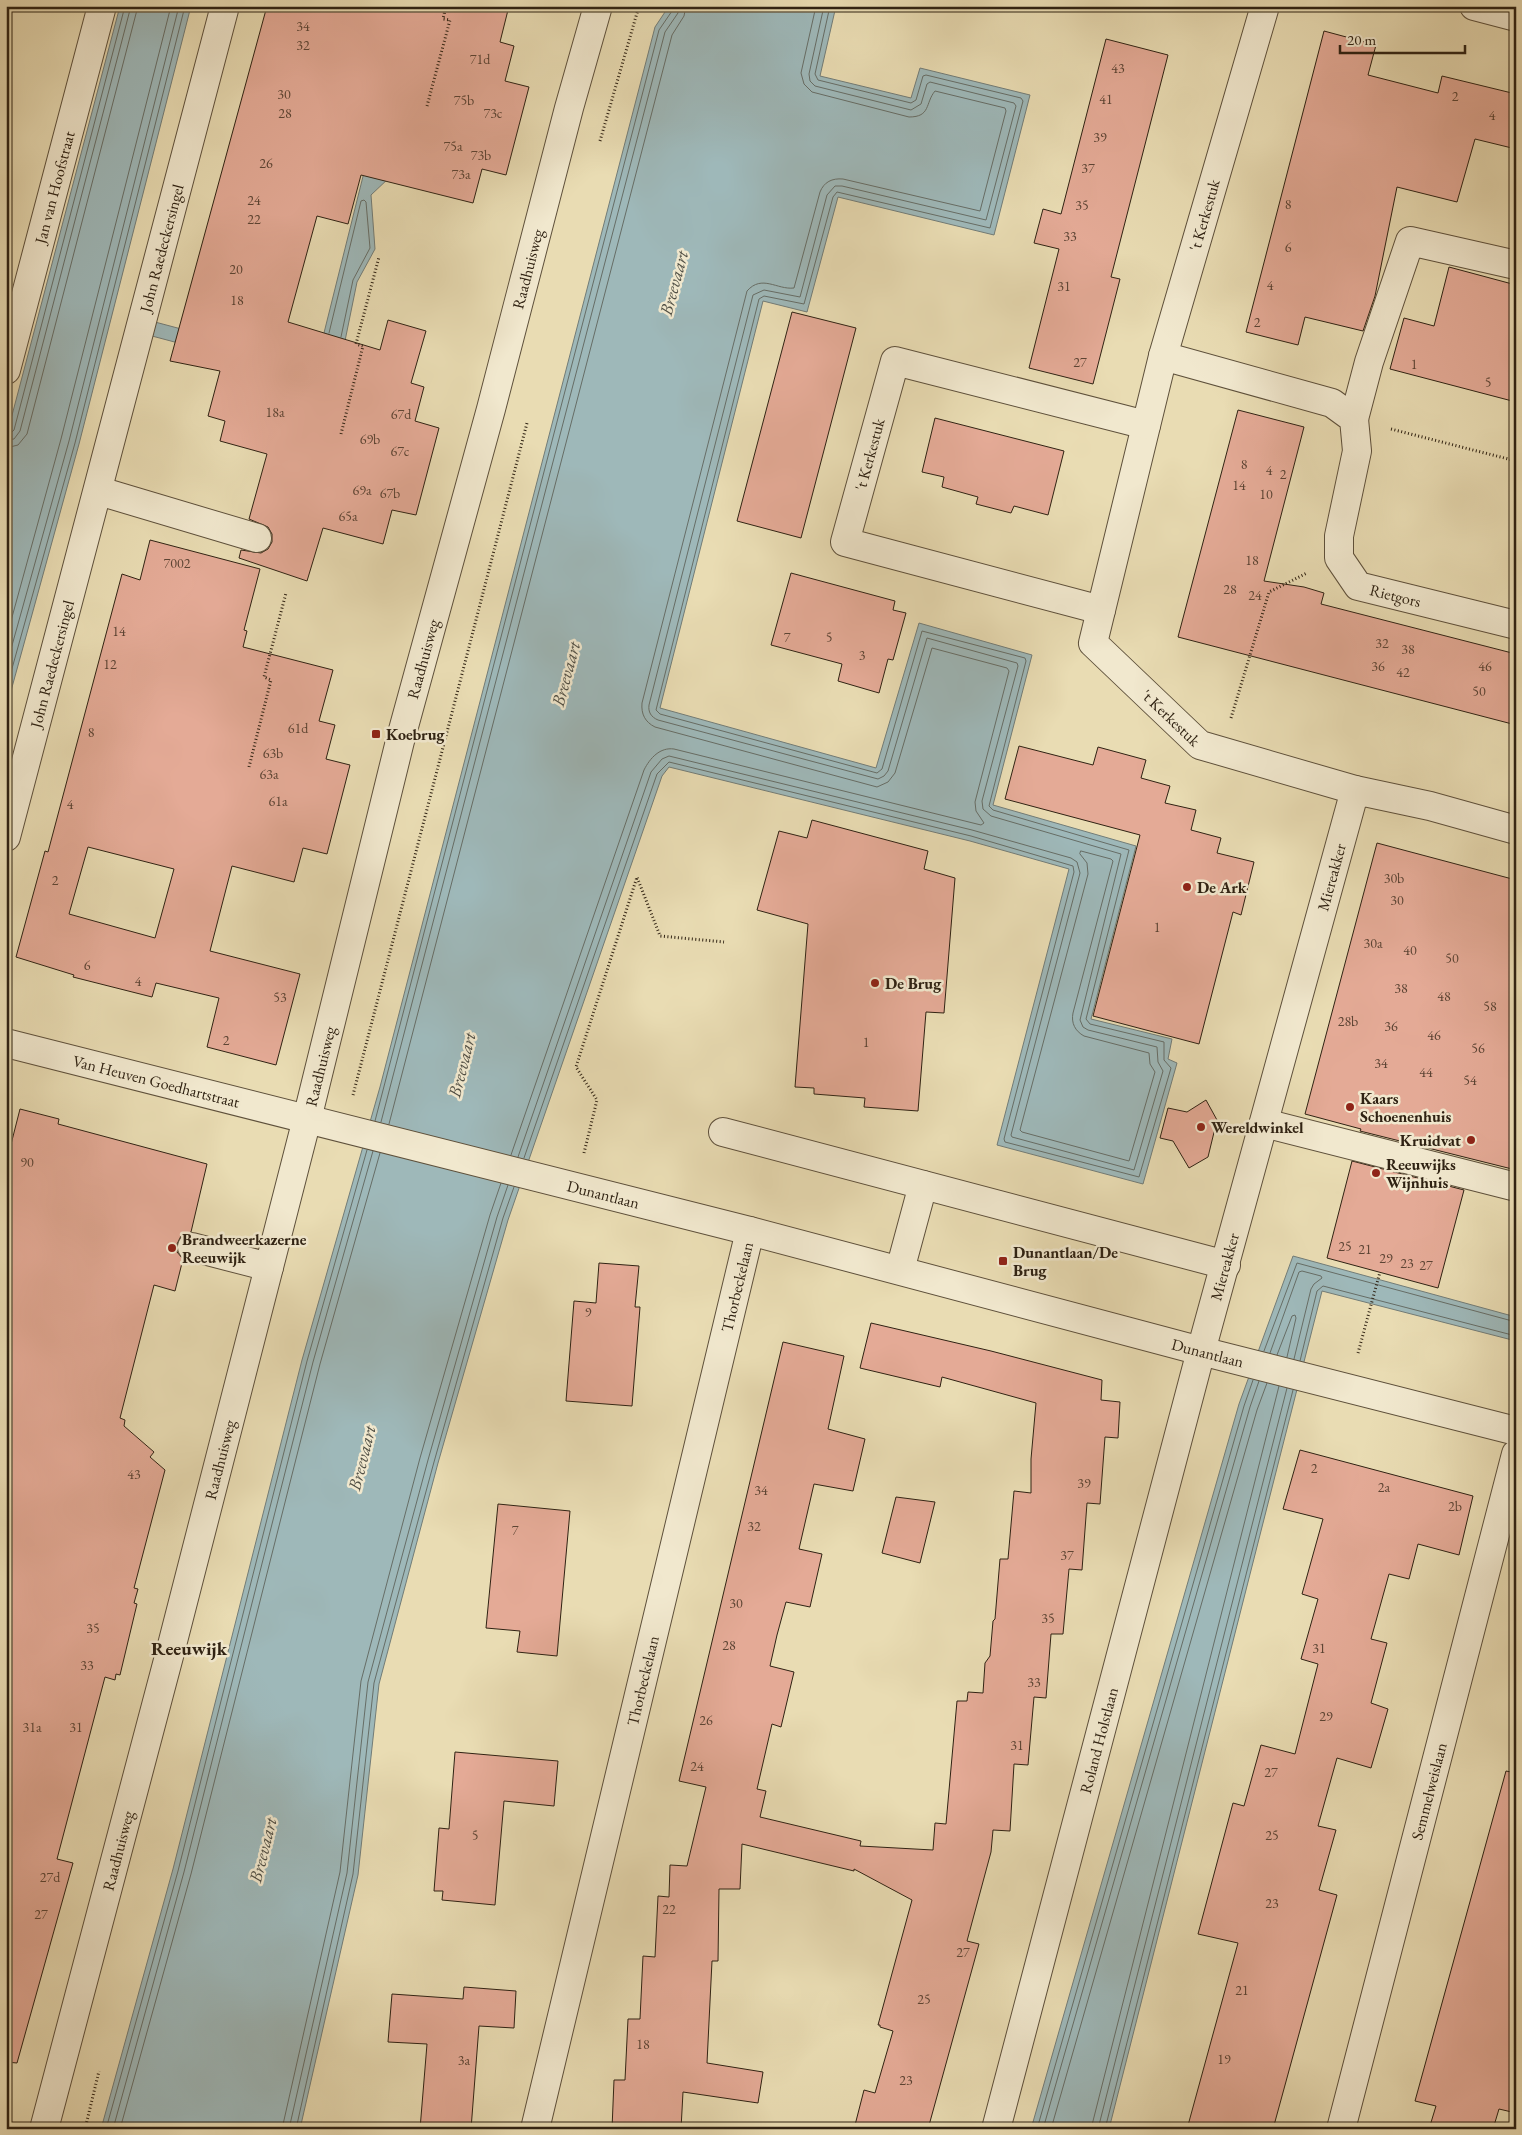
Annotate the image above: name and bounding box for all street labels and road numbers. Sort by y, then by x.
street label: Jan van Hoofstraat [29,129,80,248]
street label: 't Kerkestuk [1184,176,1225,253]
street label: John Raedeckersingel [134,182,189,316]
street label: Raadhuisweg [507,226,548,311]
street label: 't Kerkestuk [850,415,890,493]
street label: Rietgors [1367,579,1423,612]
street label: John Raedeckersingel [25,598,79,732]
street label: Raadhuisweg [402,616,444,701]
street label: 't Kerkestuk [1137,685,1205,751]
street label: Miereakker [1312,840,1351,913]
street label: Raadhuisweg [300,1023,341,1109]
street label: Van Heuven Goedhartstraat [70,1050,242,1113]
street label: Dunantlaan [565,1175,642,1214]
street label: Miereakker [1205,1230,1244,1303]
street label: Thorbeckelaan [716,1239,758,1334]
street label: Dunantlaan [1169,1334,1247,1373]
street label: Raadhuisweg [200,1417,241,1502]
street label: Thorbeckelaan [622,1633,664,1728]
street label: Roland Holstlaan [1075,1685,1123,1796]
street label: Semmelweislaan [1406,1740,1452,1842]
street label: Raadhuisweg [97,1807,139,1893]

